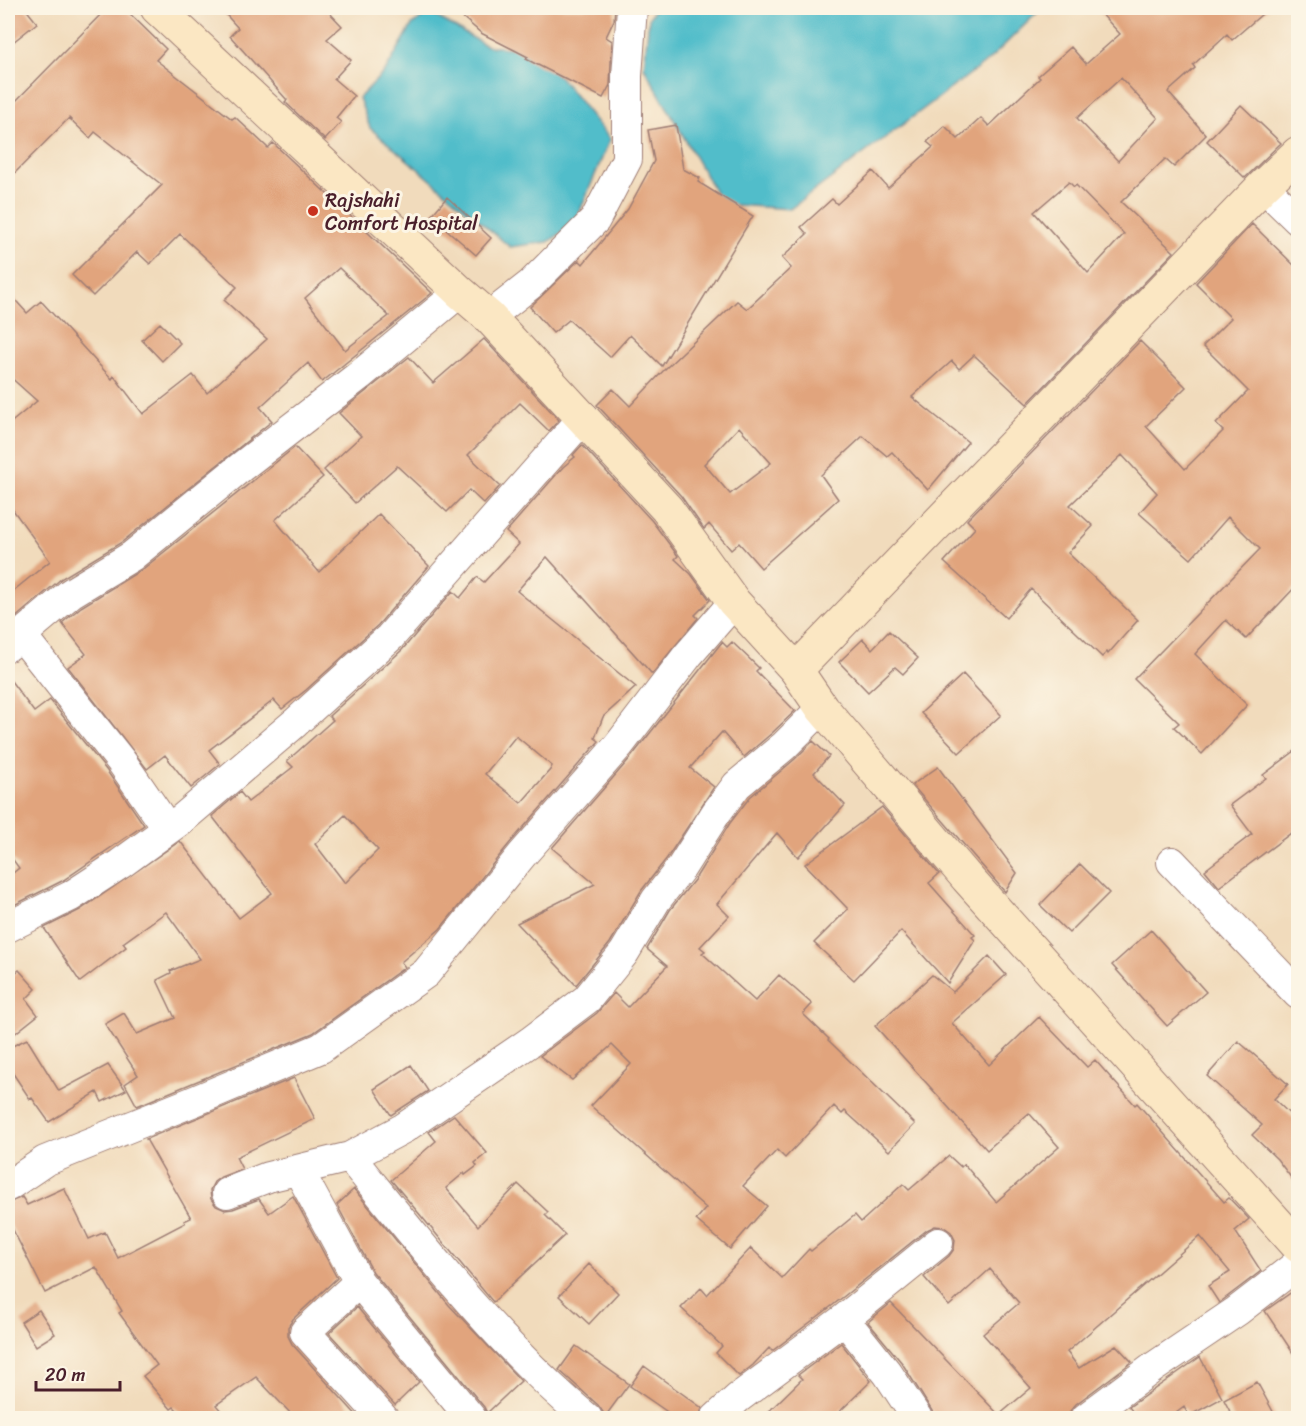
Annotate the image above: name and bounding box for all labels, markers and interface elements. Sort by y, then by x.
place label: Rajshahi Comfort Hospital [325,183,479,241]
marker: Rajshahi Comfort Hospital [306,204,320,218]
scale bar [36,1354,120,1392]
text: 20 m [45,1359,85,1391]

